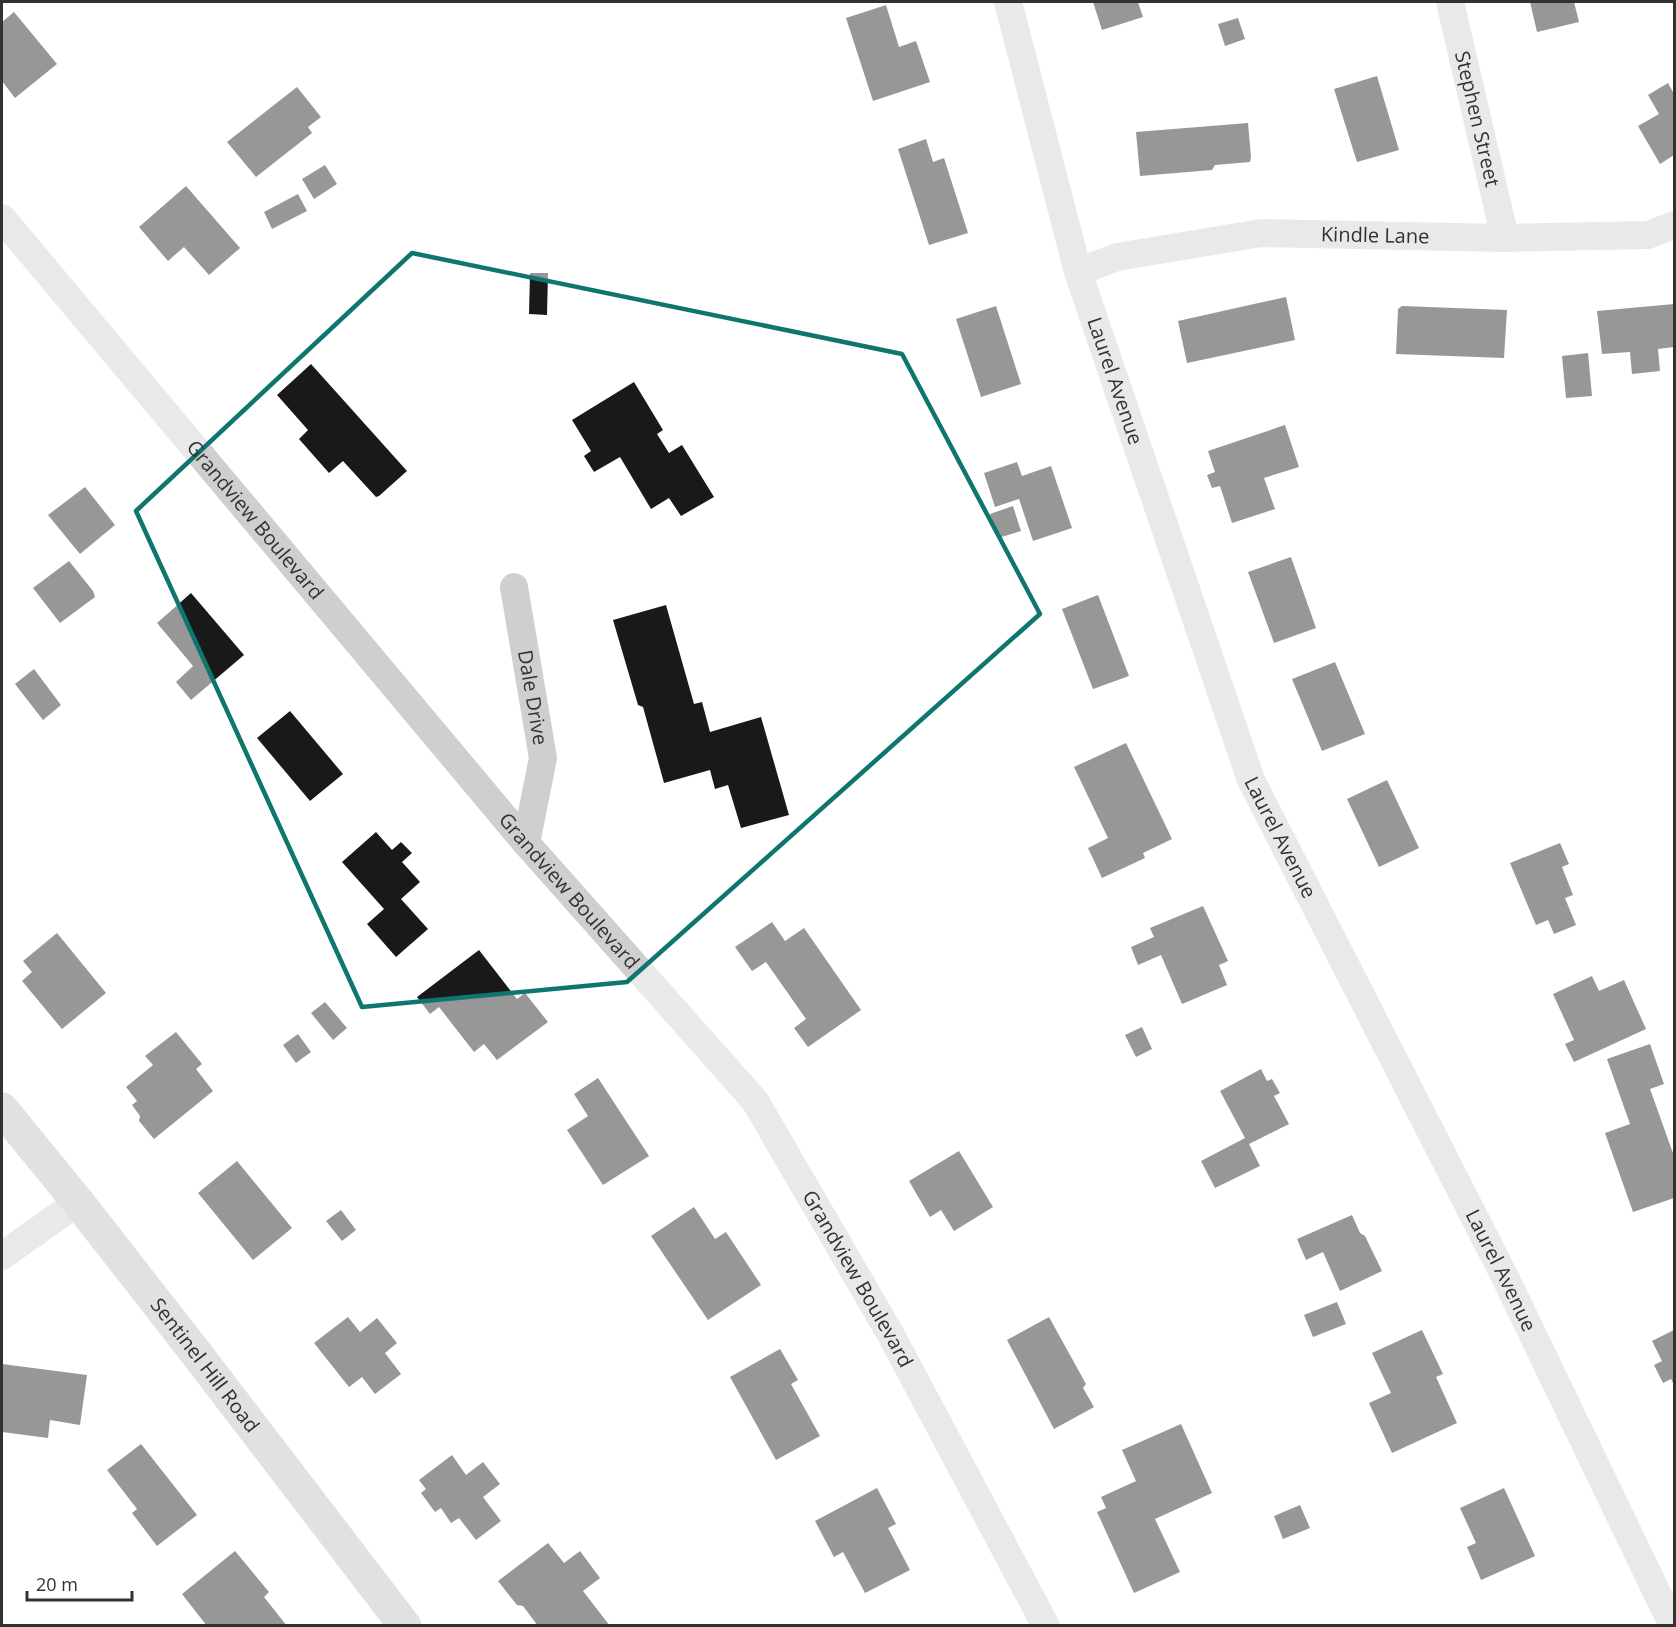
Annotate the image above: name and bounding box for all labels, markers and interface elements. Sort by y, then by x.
street label: Stephen Street [1449,48,1507,189]
street label: Kindle Lane [1321,220,1430,249]
street label: Laurel Avenue [1081,313,1150,448]
street label: Grandview Boulevard [181,434,330,605]
street label: Dale Drive [512,648,555,747]
street label: Laurel Avenue [1238,772,1323,903]
street label: Grandview Boulevard [493,807,646,975]
street label: Grandview Boulevard [797,1185,920,1372]
street label: Laurel Avenue [1460,1204,1543,1336]
street label: Sentinel Hill Road [145,1292,266,1438]
scale bar [27,1564,132,1602]
text: 20 m [36,1572,78,1596]

